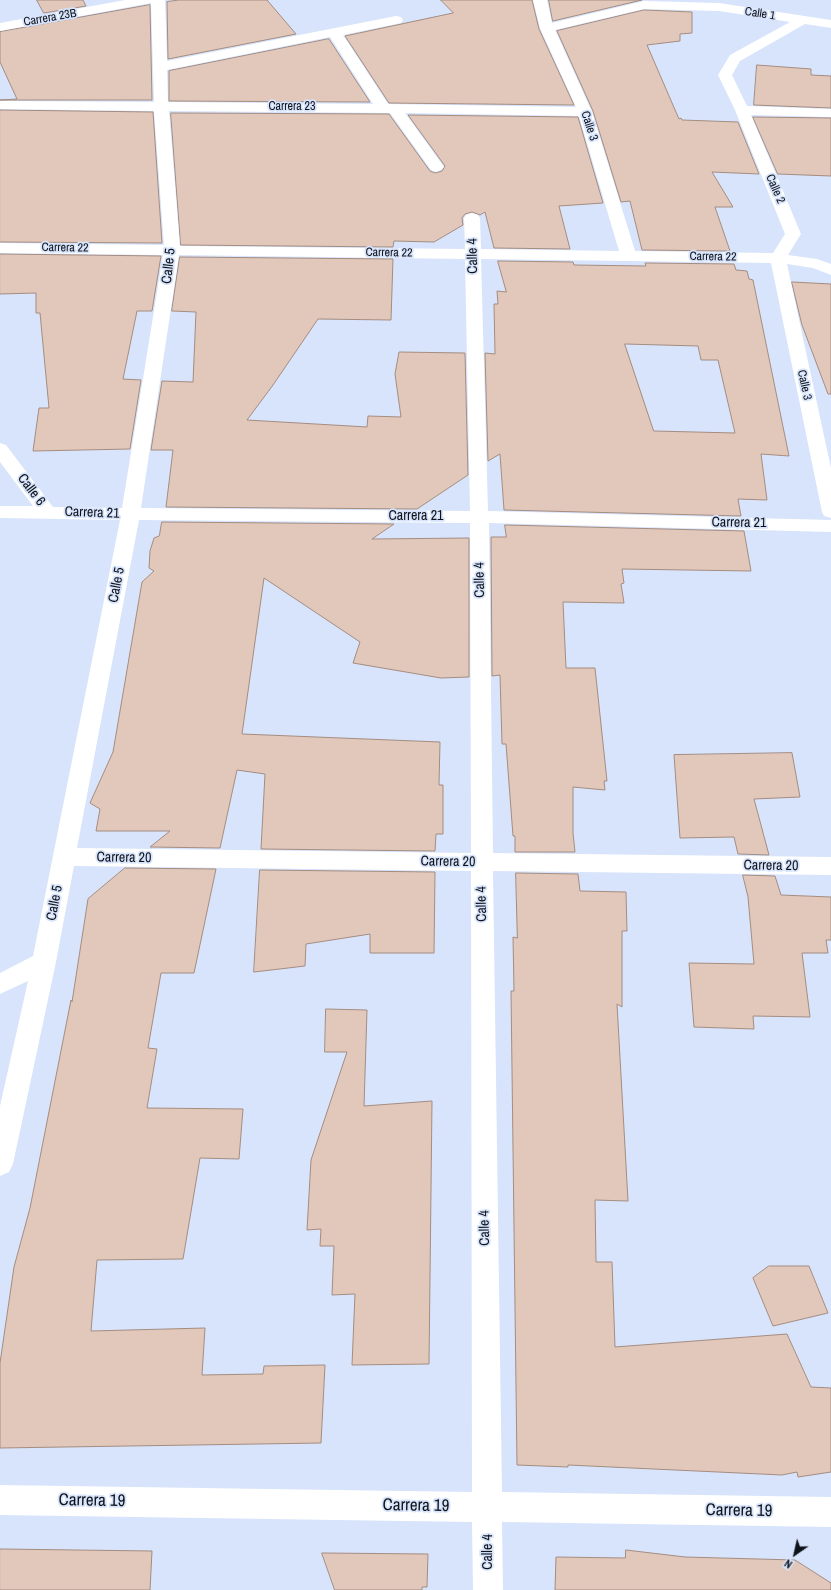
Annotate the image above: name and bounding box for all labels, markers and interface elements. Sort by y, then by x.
street label: Calle 1 [744,4,776,24]
street label: Carrera 23B [22,6,78,30]
street label: Carrera 23 [268,100,316,114]
street label: Calle 3 [577,109,601,143]
street label: Calle 2 [762,172,788,206]
street label: Calle 4 [464,238,482,274]
street label: Carrera 22 [41,240,89,256]
street label: Carrera 22 [365,245,413,261]
street label: Calle 5 [159,247,179,285]
street label: Carrera 22 [689,249,737,265]
street label: Calle 3 [794,369,814,401]
street label: Calle 6 [14,471,48,509]
street label: Carrera 21 [64,504,120,522]
street label: Carrera 21 [389,508,443,524]
street label: Carrera 21 [711,514,767,532]
street label: Calle 4 [471,562,489,598]
street label: Calle 5 [105,566,129,604]
street label: Carrera 20 [96,849,152,867]
street label: Carrera 20 [420,853,476,871]
street label: Carrera 20 [743,857,799,875]
street label: Calle 5 [43,884,67,922]
street label: Calle 4 [473,886,491,922]
street label: Calle 4 [476,1210,494,1246]
street label: Carrera 19 [59,1490,125,1512]
street label: Carrera 19 [383,1495,449,1517]
street label: Carrera 19 [706,1500,772,1522]
street label: Calle 4 [480,1534,496,1570]
north arrow [775,1534,815,1574]
text: N [782,1556,795,1572]

